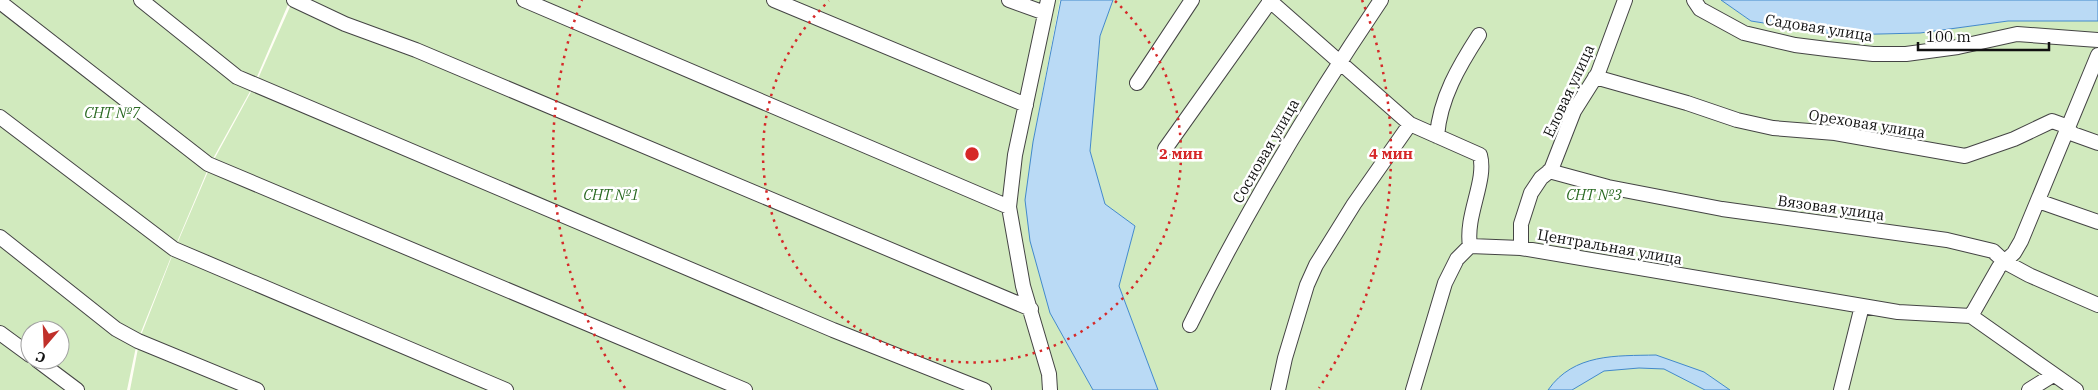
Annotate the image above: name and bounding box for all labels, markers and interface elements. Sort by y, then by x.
street label: Садовая улица [1764,10,1874,45]
scale bar [1918,20,2049,52]
text: 100 m [1926,27,1971,46]
street label: Еловая улица [1539,41,1598,140]
street label: Сосновая улица [1228,95,1303,206]
park label: СНТ №7 [84,103,141,122]
street label: Ореховая улица [1807,105,1927,142]
text: 2 мин [1159,144,1203,163]
text: 4 мин [1369,144,1413,163]
centre of rings [963,145,981,163]
park label: СНТ №1 [583,185,639,204]
park label: СНТ №3 [1566,185,1623,204]
street label: Вязовая улица [1776,191,1886,224]
street label: Центральная улица [1536,224,1684,269]
north arrow [20,320,70,370]
text: С [33,347,48,367]

